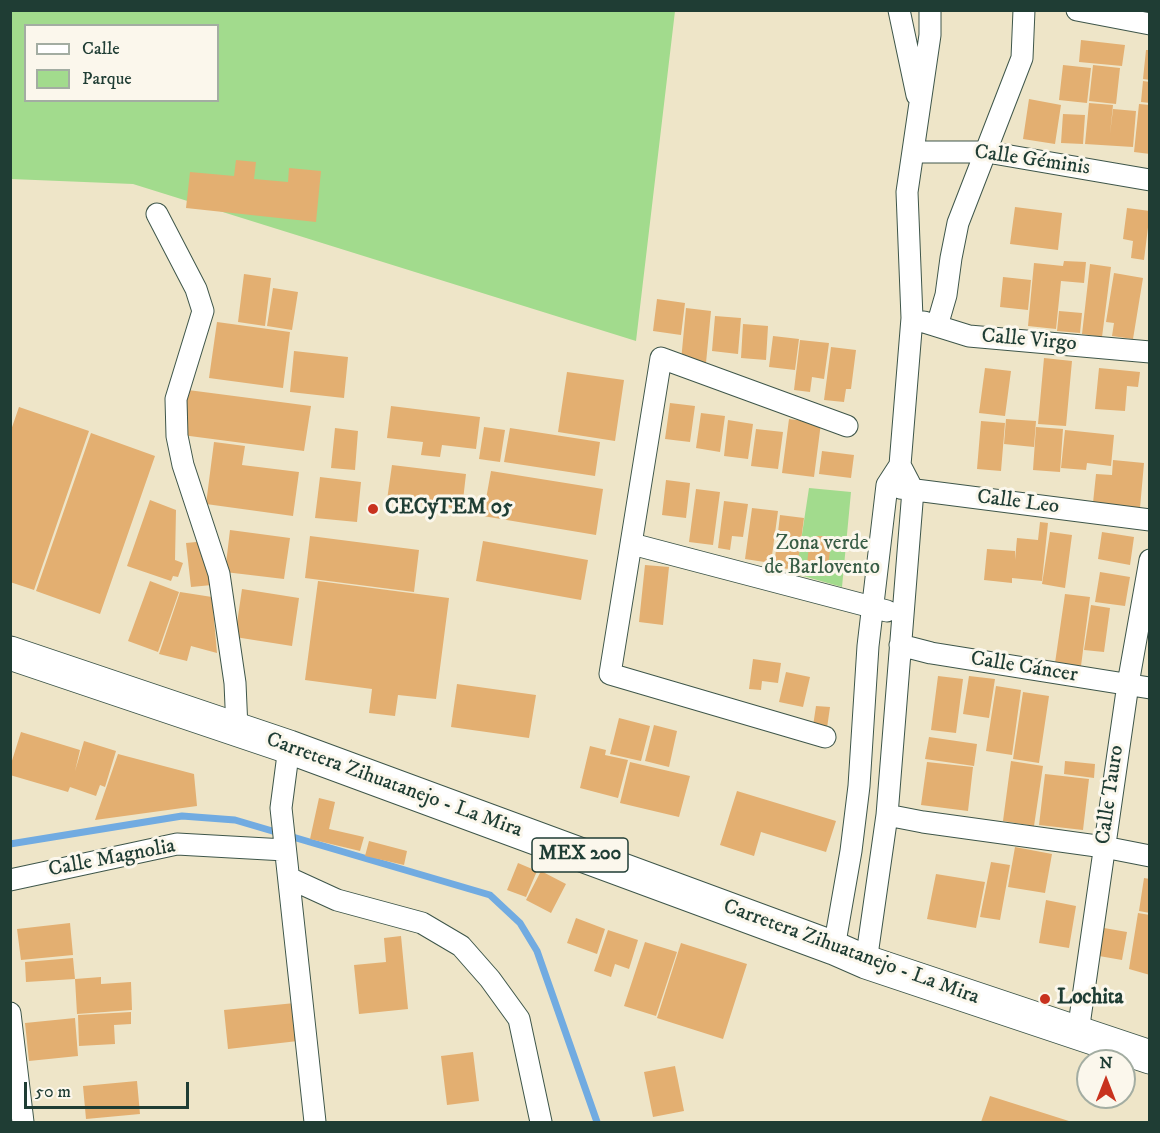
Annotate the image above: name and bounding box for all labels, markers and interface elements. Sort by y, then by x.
legend [24,24,219,102]
text: Calle [82,38,120,60]
text: Parque [82,68,132,90]
street label: Calle Géminis [973,140,1091,182]
street label: Calle Virgo [980,324,1078,358]
street label: Calle Leo [975,485,1061,521]
place label: CECyTEM 05 [385,496,512,522]
marker: CECyTEM 05 [366,502,380,516]
park label: Zona verde de Barlovento [764,532,880,582]
street label: Calle Cáncer [969,647,1079,689]
street label: Carretera Zihuatanejo - La Mira [263,728,525,844]
street label: Calle Tauro [1092,744,1130,846]
street label: Calle Magnolia [46,834,178,884]
road number: MEX 200 [532,838,628,872]
street label: Carretera Zihuatanejo - La Mira [720,895,982,1011]
place label: Lochita [1057,986,1123,1012]
marker: Lochita [1038,992,1052,1006]
north arrow [1076,1049,1136,1109]
text: N [1099,1053,1113,1073]
scale bar [27,1070,192,1108]
text: 50 m [35,1081,71,1103]

